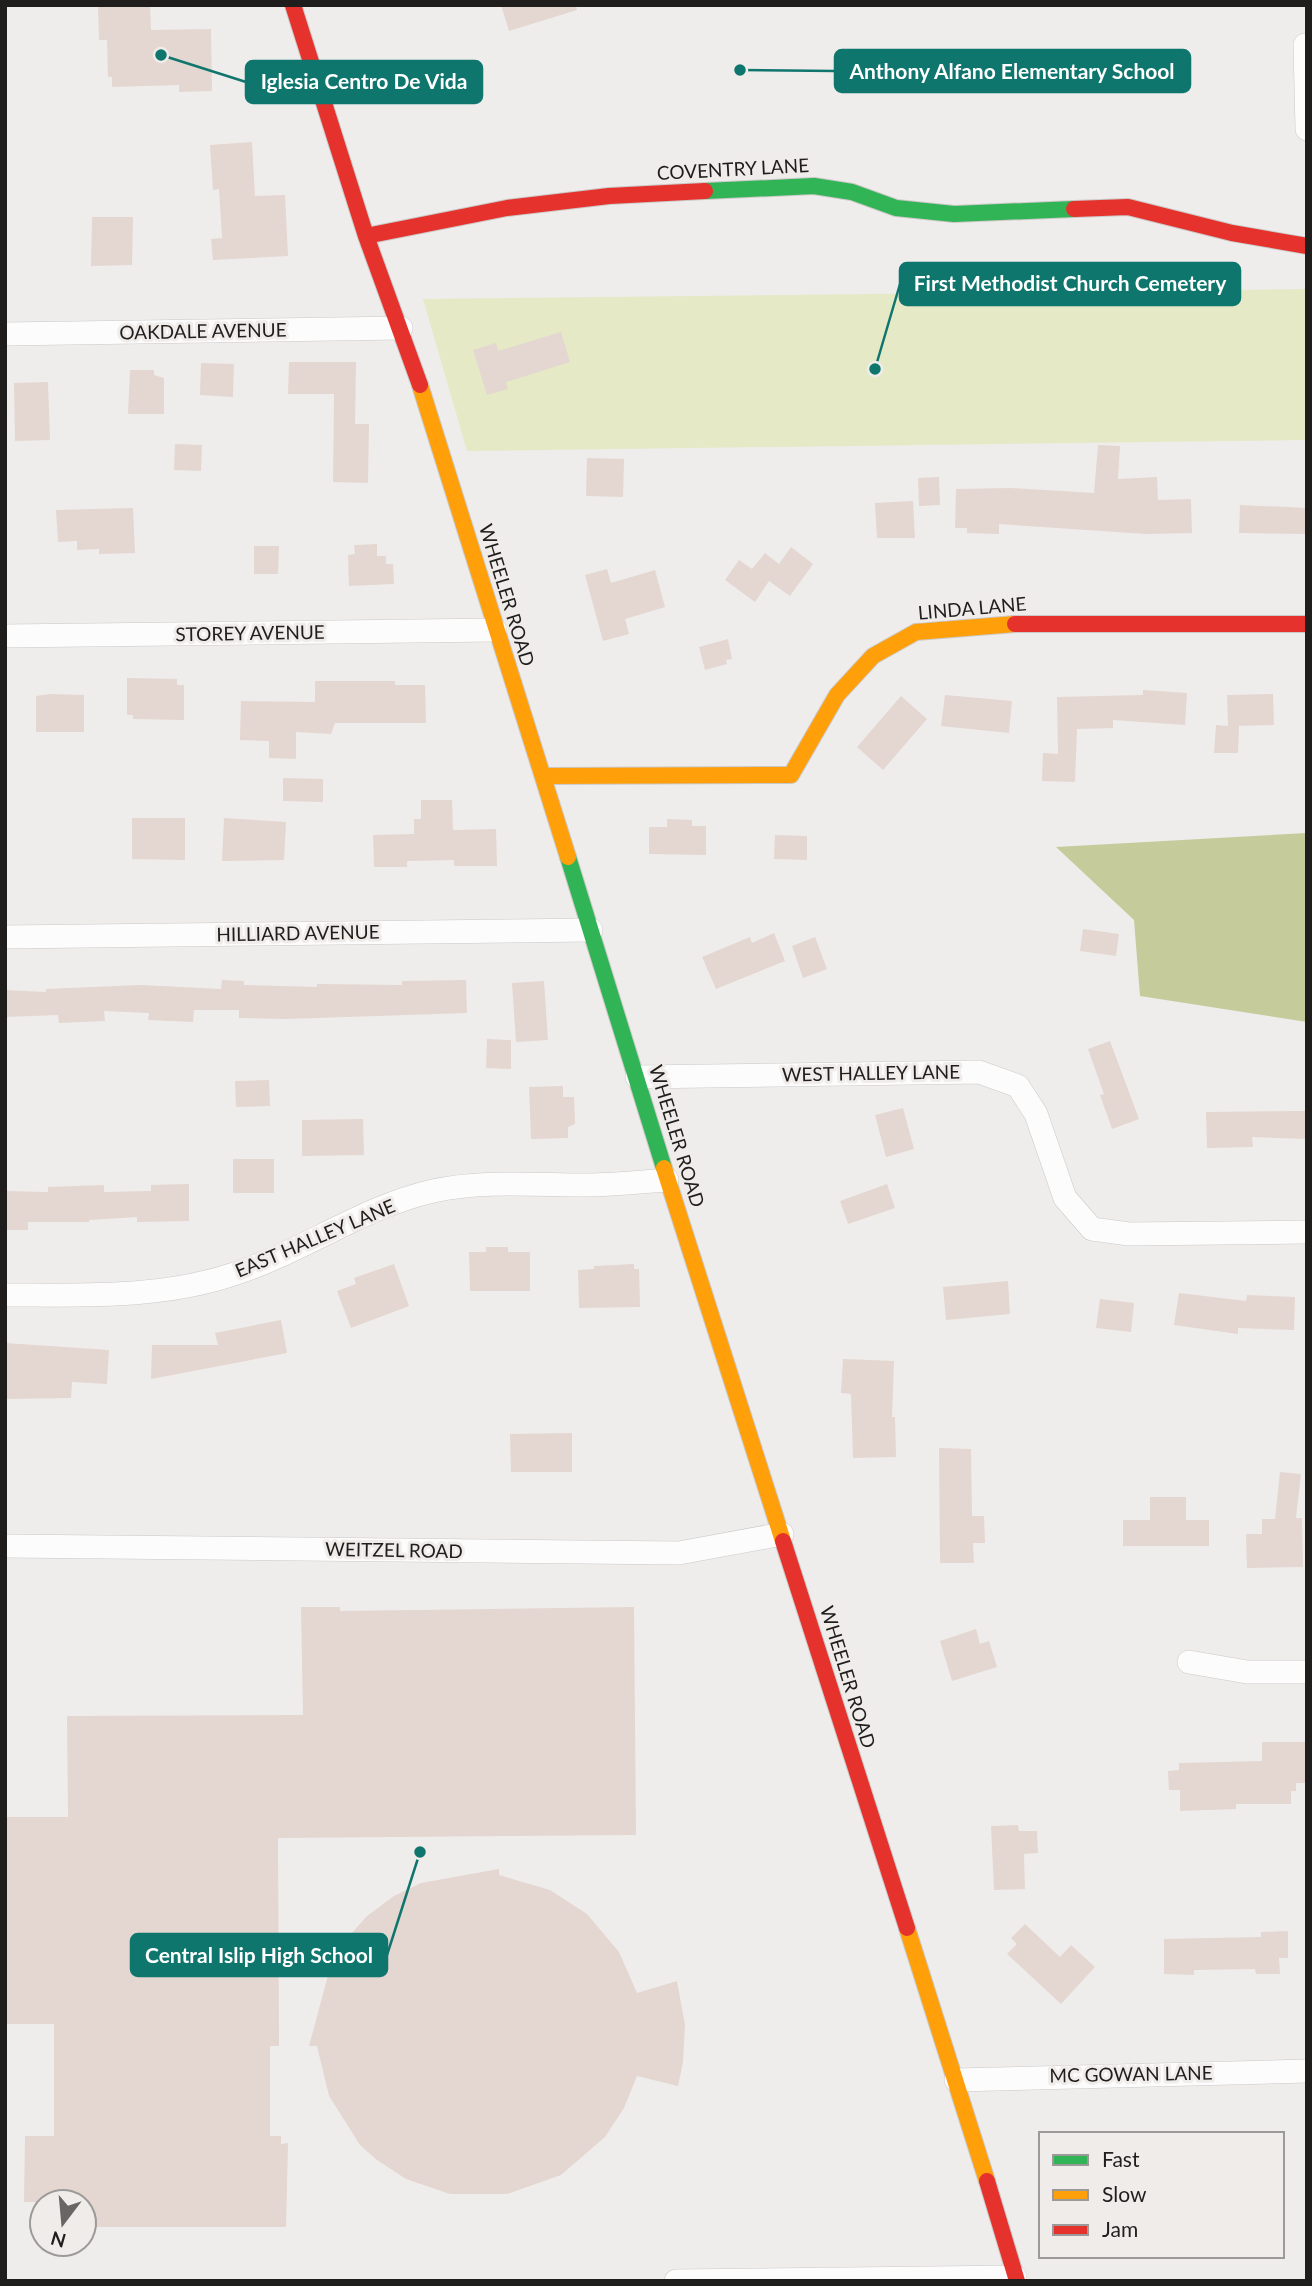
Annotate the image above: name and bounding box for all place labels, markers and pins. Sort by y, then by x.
callout: Anthony Alfano Elementary School [835,50,1190,92]
callout: Iglesia Centro De Vida [246,61,482,103]
callout: First Methodist Church Cemetery [900,263,1240,305]
callout: Central Islip High School [131,1934,387,1976]

